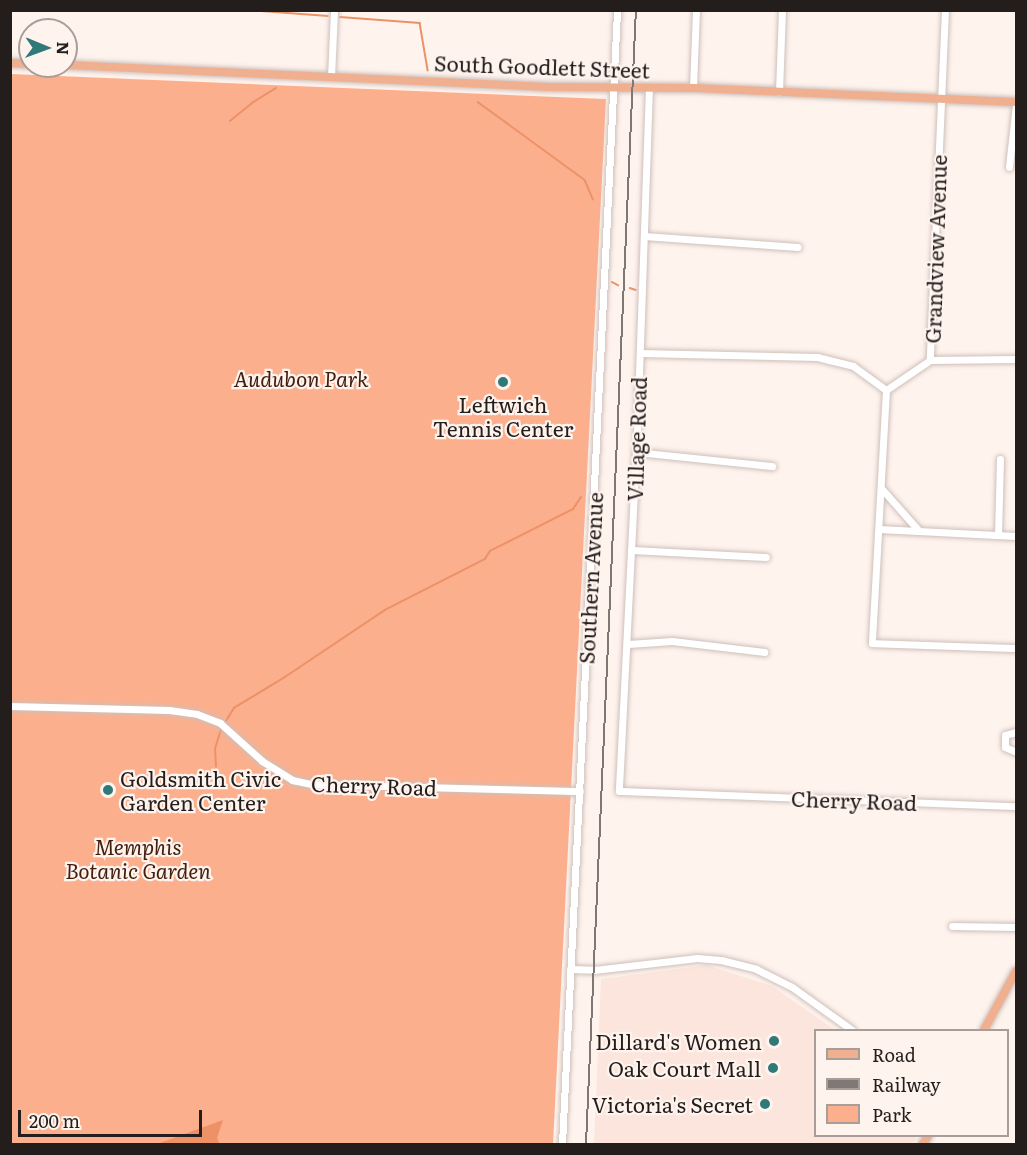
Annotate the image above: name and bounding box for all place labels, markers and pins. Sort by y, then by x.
marker: Leftwich Tennis Center [496,375,510,389]
place label: Leftwich Tennis Center [433,391,573,441]
place label: Goldsmith Civic Garden Center [120,765,281,815]
marker: Goldsmith Civic Garden Center [101,783,115,797]
place label: Dillard's Women [595,1028,762,1054]
marker: Dillard's Women [767,1034,781,1048]
place label: Oak Court Mall [608,1055,761,1081]
marker: Oak Court Mall [766,1061,780,1075]
place label: Victoria's Secret [592,1091,753,1117]
marker: Victoria's Secret [758,1097,772,1111]

